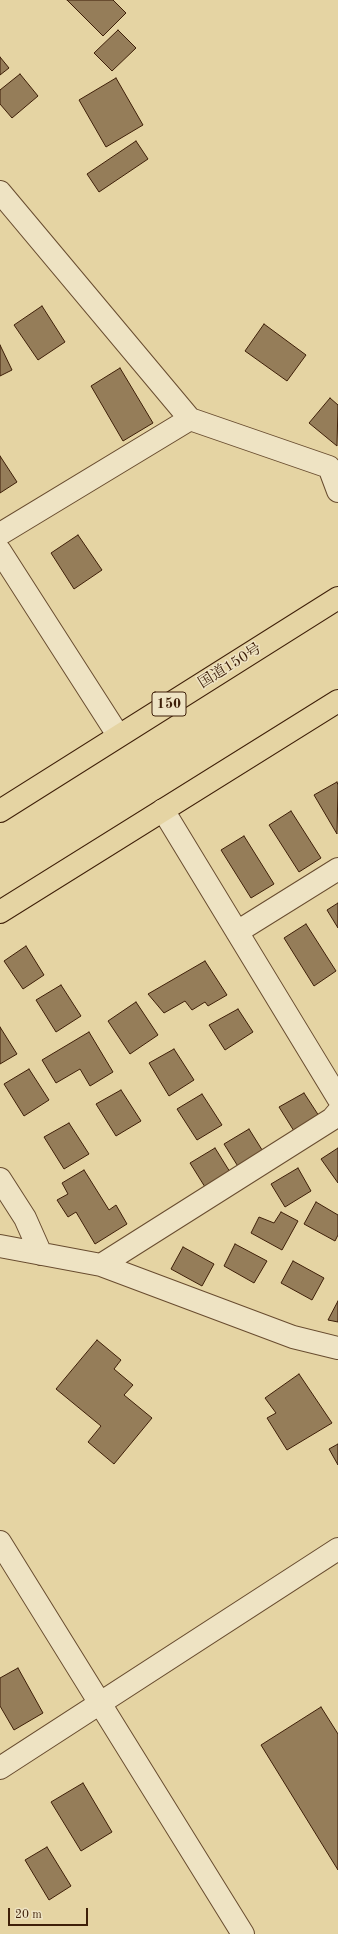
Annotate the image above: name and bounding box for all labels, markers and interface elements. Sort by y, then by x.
street label: 国道150号 [195,640,265,692]
road number: 150 [152,692,186,716]
scale bar [10,1900,90,1926]
text: 20 m [15,1909,42,1921]

